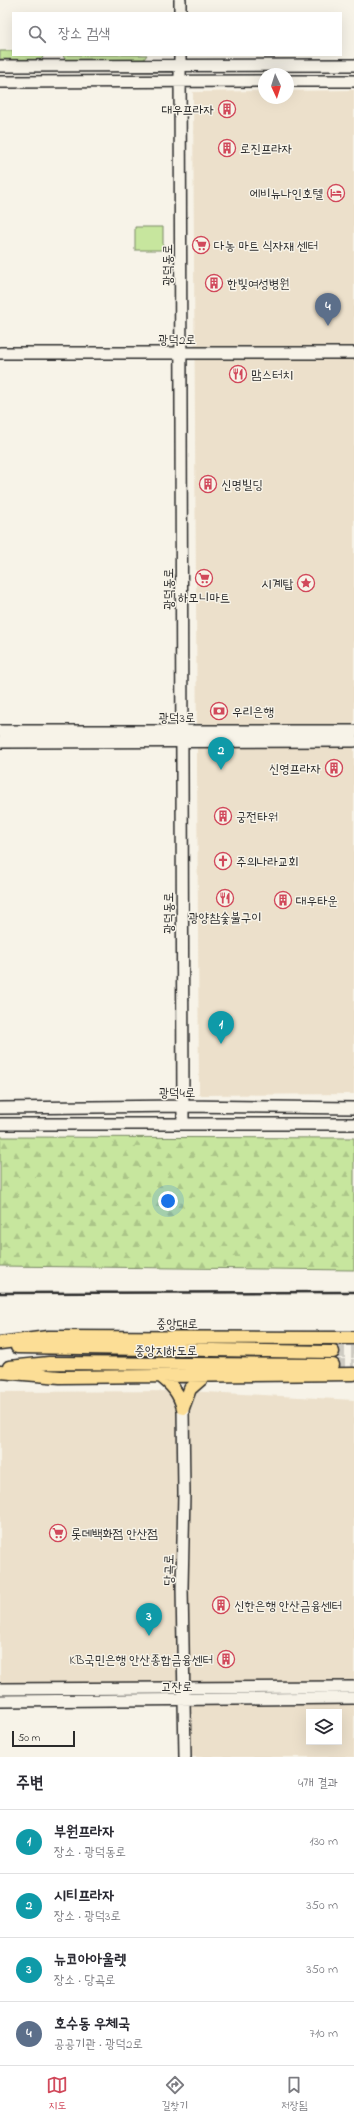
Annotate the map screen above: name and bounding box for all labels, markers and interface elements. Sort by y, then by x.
search box [12,12,342,56]
icon: search [26,23,48,45]
text: 장소 검색 [58,23,110,45]
north arrow [258,68,294,104]
building icon: 대우프라자 [217,99,237,119]
place label: 대우프라자 [162,101,214,120]
building icon: 로진프라자 [217,138,237,158]
place label: 로진프라자 [240,140,292,159]
hotel icon: 에비뉴나인호텔 [326,183,346,203]
place label: 에비뉴나인호텔 [250,185,324,204]
supermarket icon: 다농 마트 식자재 센터 [191,235,211,255]
place label: 다농 마트 식자재 센터 [214,237,318,256]
street label: 광덕동로 [159,244,178,286]
building icon: 한빛여성병원 [204,273,224,293]
place label: 한빛여성병원 [227,275,290,294]
pin: 4 [315,293,341,326]
street label: 광덕2로 [158,331,196,350]
restaurant icon: 맘스터치 [228,364,248,384]
place label: 맘스터치 [251,366,293,385]
building icon: 신명빌딩 [198,474,218,494]
place label: 신명빌딩 [221,476,263,495]
street label: 광덕동로 [160,568,179,610]
supermarket icon: 하모니마트 [194,568,214,588]
place icon: 시계탑 [296,573,316,593]
place label: 시계탑 [262,575,294,594]
place label: 하모니마트 [178,589,230,608]
bank icon: 우리은행 [209,701,229,721]
place label: 우리은행 [232,703,274,722]
street label: 광덕3로 [159,709,195,728]
pin: 2 [208,737,234,770]
building icon: 신영프라자 [324,758,344,778]
place label: 신영프라자 [269,760,321,779]
building icon: 궁전타워 [213,806,233,826]
place label: 궁전타워 [236,808,278,827]
church icon: 주의나라교회 [213,851,233,871]
place label: 주의나라교회 [236,853,299,872]
restaurant icon: 광양참숯불구이 [215,888,235,908]
building icon: 대우타운 [273,890,293,910]
street label: 광덕동로 [160,892,179,934]
place label: 대우타운 [296,892,338,911]
place label: 광양참숯불구이 [188,909,262,928]
pin: 1 [208,1011,234,1044]
street label: 광덕4로 [159,1084,195,1103]
your location [158,1191,178,1211]
street label: 중앙대로 [156,1315,198,1334]
street label: 중앙지하도로 [135,1342,197,1361]
supermarket icon: 롯데백화점 안산점 [48,1523,68,1543]
place label: 롯데백화점 안산점 [71,1525,158,1544]
street label: 당곡로 [160,1554,179,1586]
building icon: 신한은행 안산금융센터 [211,1595,231,1615]
place label: 신한은행 안산금융센터 [234,1597,342,1616]
pin: 3 [136,1603,162,1636]
building icon: KB국민은행 안산종합금융센터 [216,1649,236,1669]
place label: KB국민은행 안산종합금융센터 [69,1651,213,1670]
street label: 고잔로 [161,1678,193,1697]
map controls [306,1709,342,1745]
button: layers [306,1709,342,1745]
scale bar [12,1729,75,1748]
text: 50 m [18,1730,40,1746]
text: 주변 [16,1771,43,1796]
text: 4개 결과 [298,1774,338,1793]
text: 부원프라자 [54,1821,114,1843]
text: 1 [27,1832,31,1851]
text: 130 m [310,1832,338,1851]
text: 장소 · 광덕동로 [54,1843,126,1862]
text: 시티프라자 [54,1885,114,1907]
text: 2 [26,1896,32,1915]
text: 350 m [306,1896,338,1915]
text: 장소 · 광덕3로 [54,1907,121,1926]
text: 뉴코아아울렛 [54,1949,126,1971]
text: 3 [26,1960,32,1979]
text: 350 m [306,1960,338,1979]
text: 장소 · 당곡로 [54,1971,116,1990]
text: 호수동 우체국 [54,2013,130,2035]
text: 4 [26,2024,32,2043]
text: 710 m [310,2024,338,2043]
text: 공공기관 · 광덕2로 [54,2035,143,2054]
tab: 지도 [46,2074,68,2114]
tab: 길찾기 [161,2074,188,2114]
tab: 저장됨 [281,2074,308,2114]

